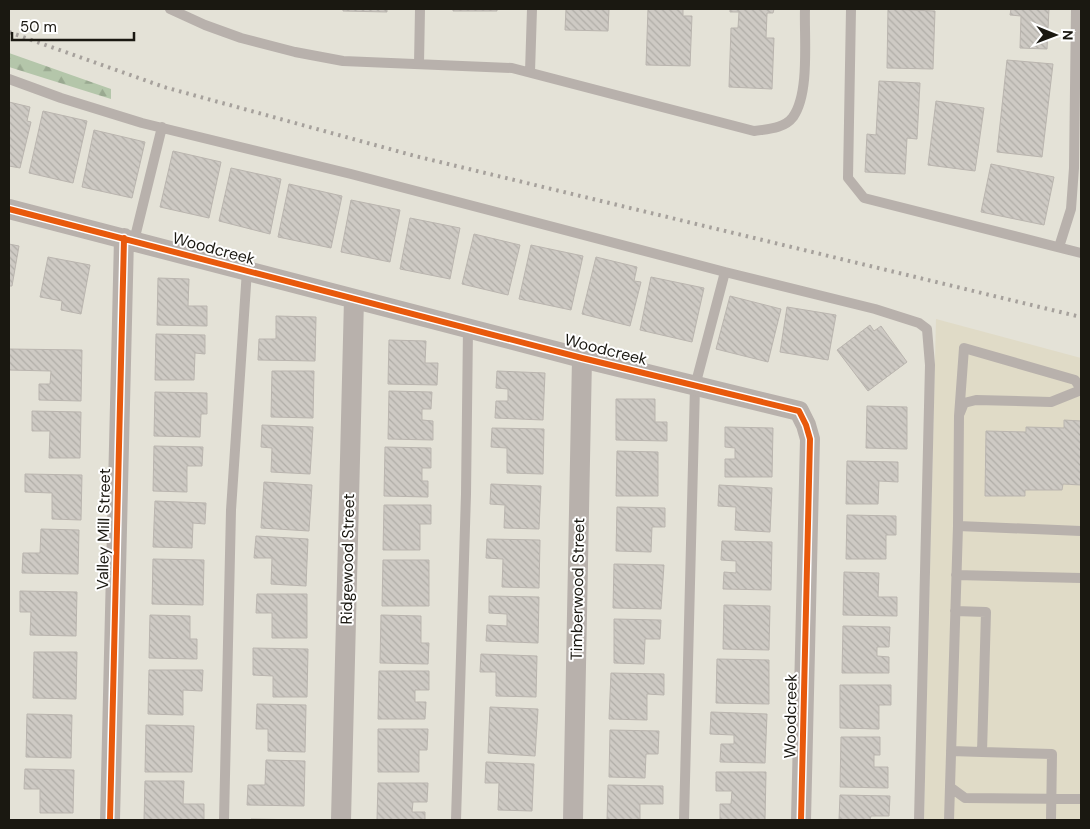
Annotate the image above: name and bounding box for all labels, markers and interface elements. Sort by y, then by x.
scale bar [12,10,135,42]
north arrow [1030,10,1080,60]
text: 50 m [20,17,57,37]
text: N [1059,30,1077,40]
street label: Woodcreek [170,227,257,270]
street label: Woodcreek [562,329,650,370]
street label: Valley Mill Street [92,468,115,590]
street label: Ridgewood Street [336,493,359,625]
street label: Timberwood Street [566,518,589,660]
street label: Woodcreek [779,673,802,759]

